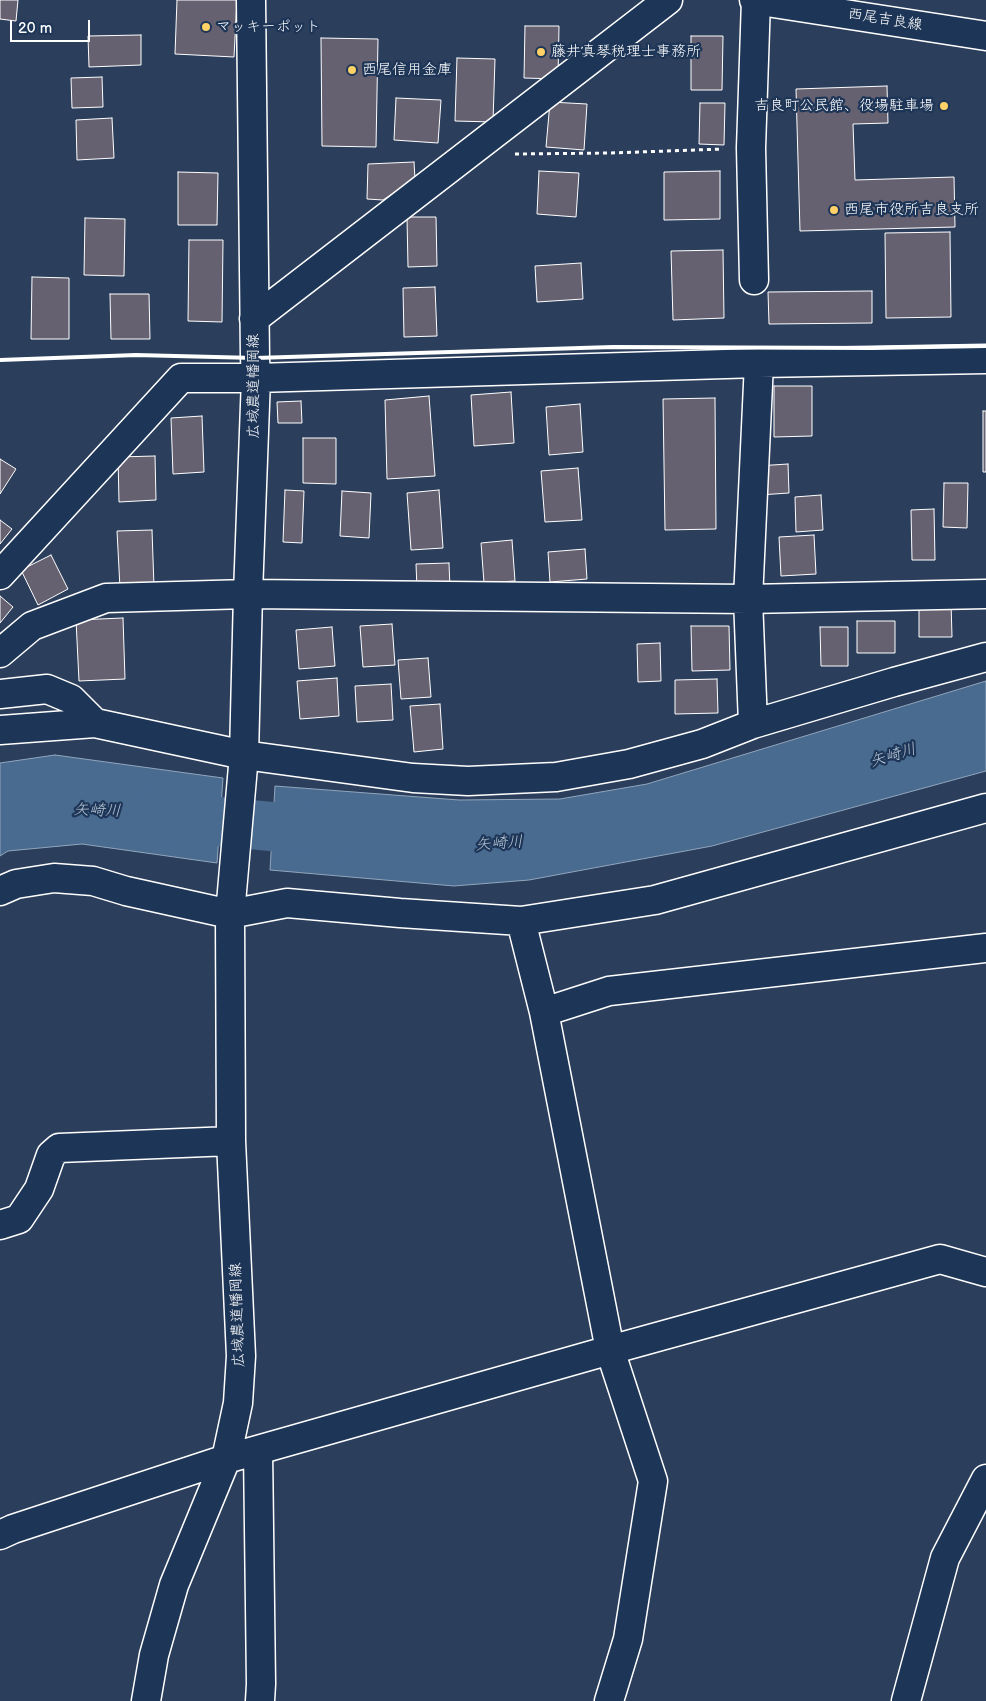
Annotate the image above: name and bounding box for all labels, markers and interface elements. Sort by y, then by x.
street label: 西尾吉良線 [847,5,923,35]
scale bar [12,10,92,42]
place label: マッキーポット [216,18,321,36]
text: 20 m [18,19,52,38]
marker: マッキーポット [200,21,212,33]
place label: 藤井真琴税理士事務所 [551,43,701,61]
marker: 藤井真琴税理士事務所 [535,46,547,58]
place label: 西尾信用金庫 [362,61,452,79]
marker: 西尾信用金庫 [346,64,358,76]
place label: 吉良町公民館、役場駐車場 [754,97,934,115]
marker: 吉良町公民館、役場駐車場 [938,100,950,112]
place label: 西尾市役所吉良支所 [844,201,979,219]
marker: 西尾市役所吉良支所 [828,204,840,216]
street label: 広域農道幡岡線 [245,334,263,438]
water label: 矢崎川 [867,740,919,772]
water label: 矢崎川 [73,801,121,821]
water label: 矢崎川 [474,833,524,855]
street label: 広域農道幡岡線 [227,1262,249,1368]

